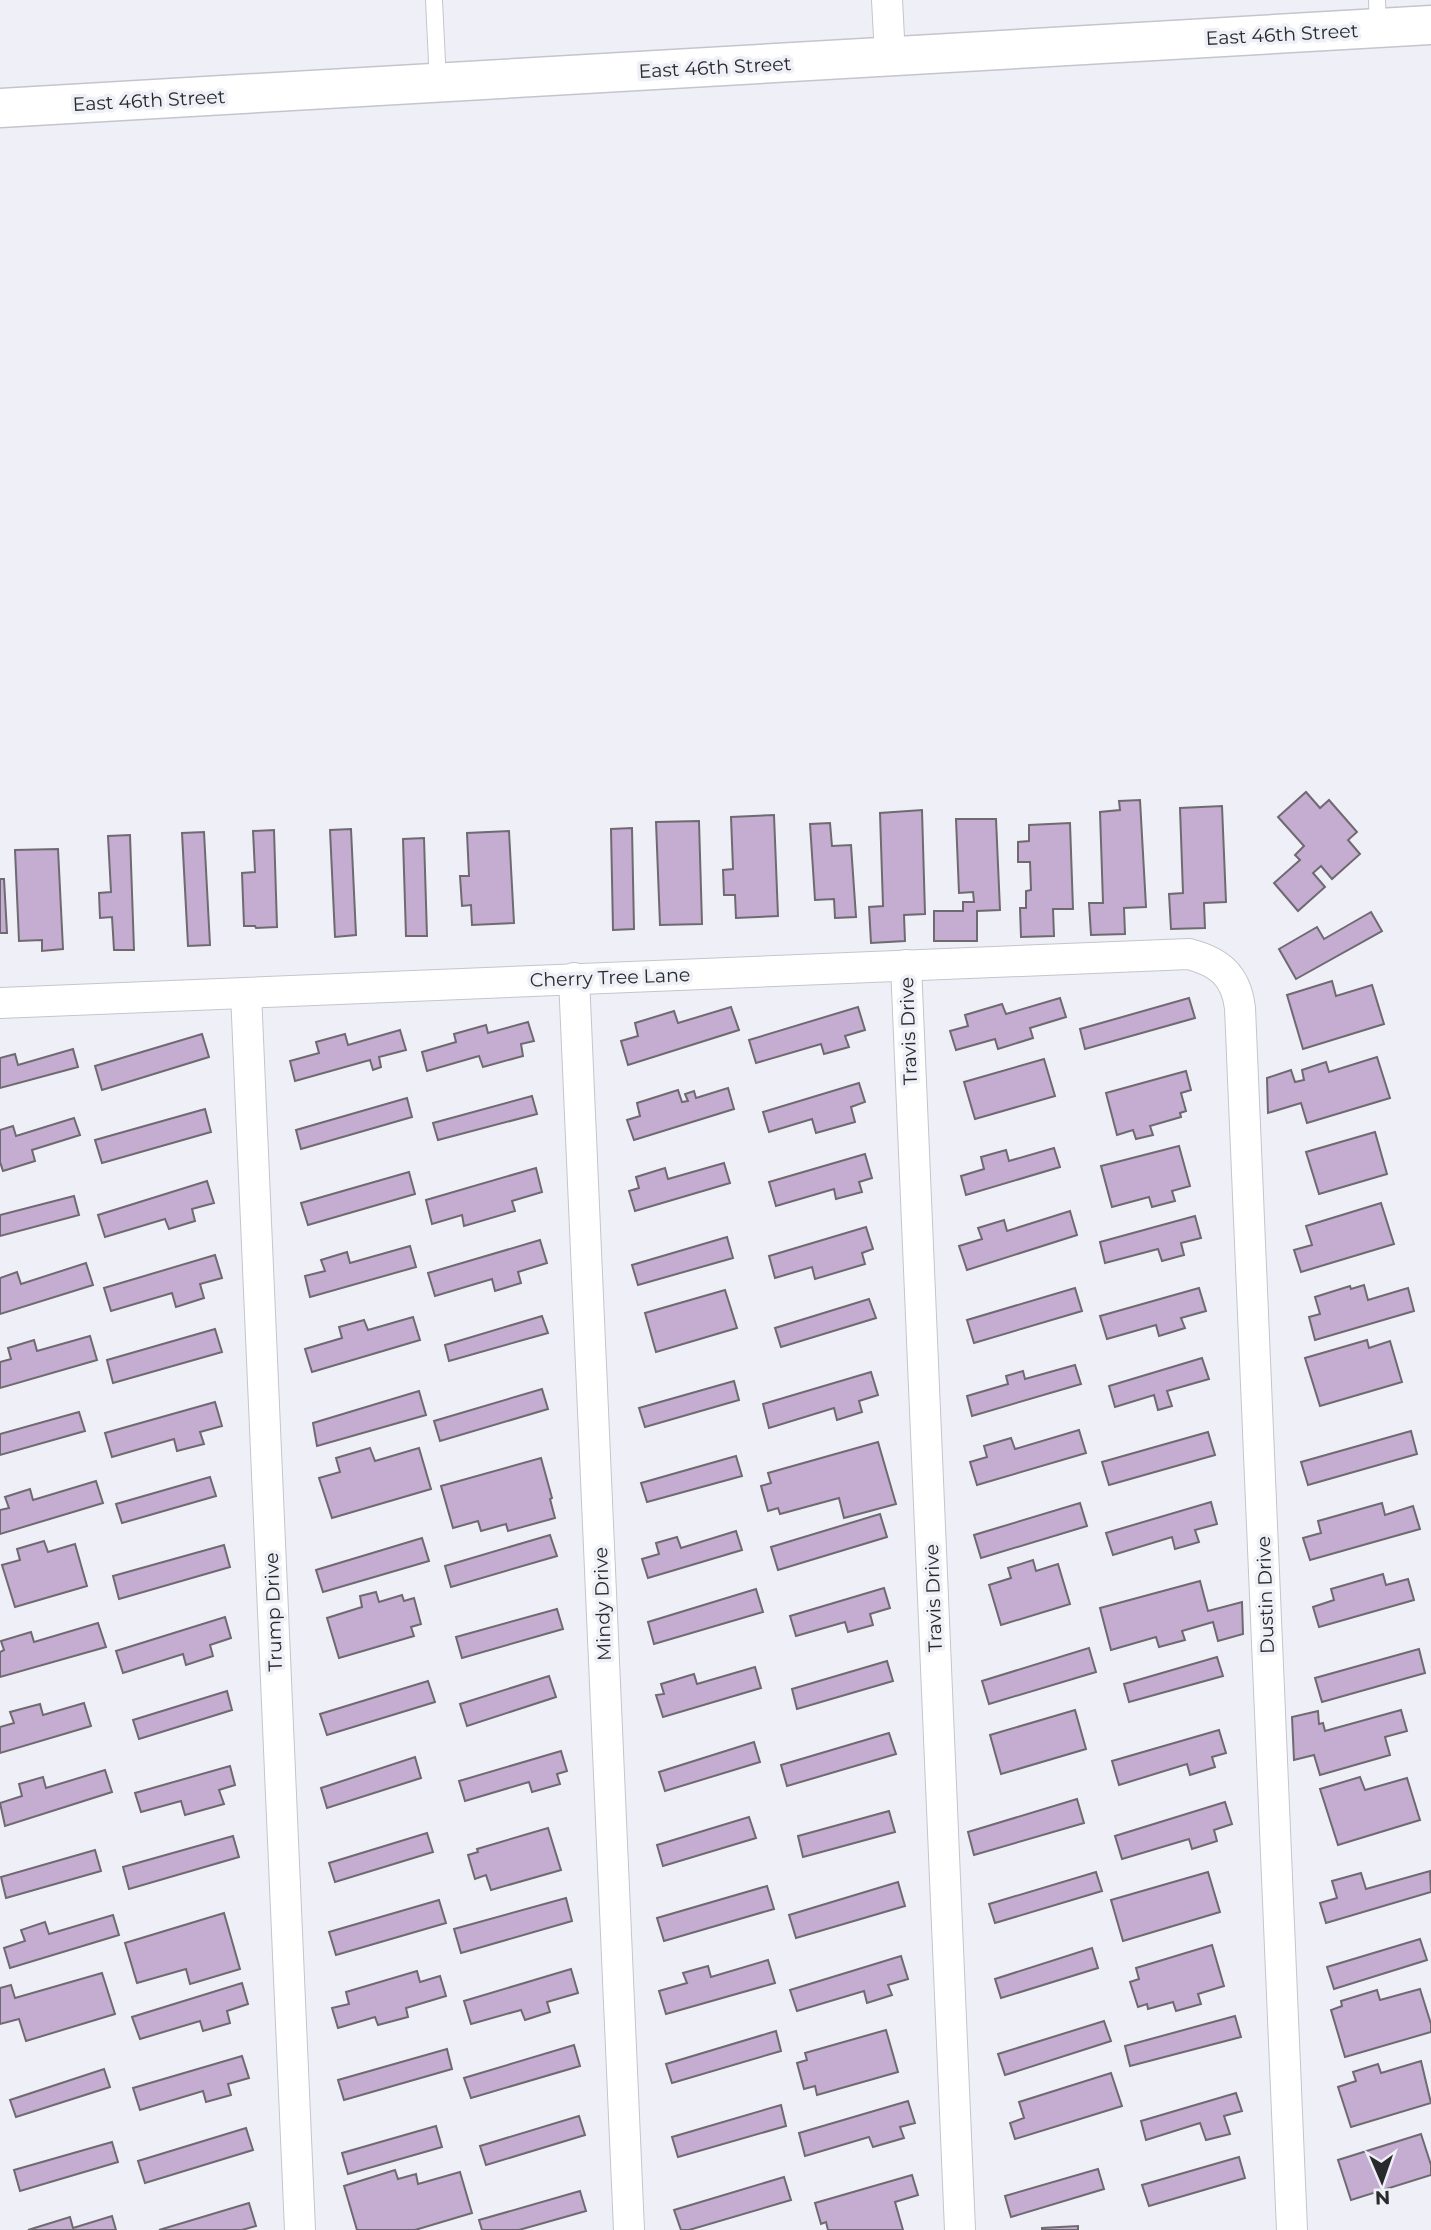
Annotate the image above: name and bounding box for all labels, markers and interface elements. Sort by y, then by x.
street label: East 46th Street [1205,19,1359,50]
street label: East 46th Street [638,52,792,83]
street label: East 46th Street [72,85,226,116]
street label: Cherry Tree Lane [529,963,691,992]
street label: Travis Drive [895,977,922,1085]
street label: Dustin Drive [1252,1536,1279,1654]
street label: Travis Drive [920,1544,947,1652]
street label: Mindy Drive [589,1547,616,1661]
street label: Trump Drive [260,1552,287,1672]
north arrow [1347,2146,1417,2216]
text: N [1374,2186,1391,2209]

